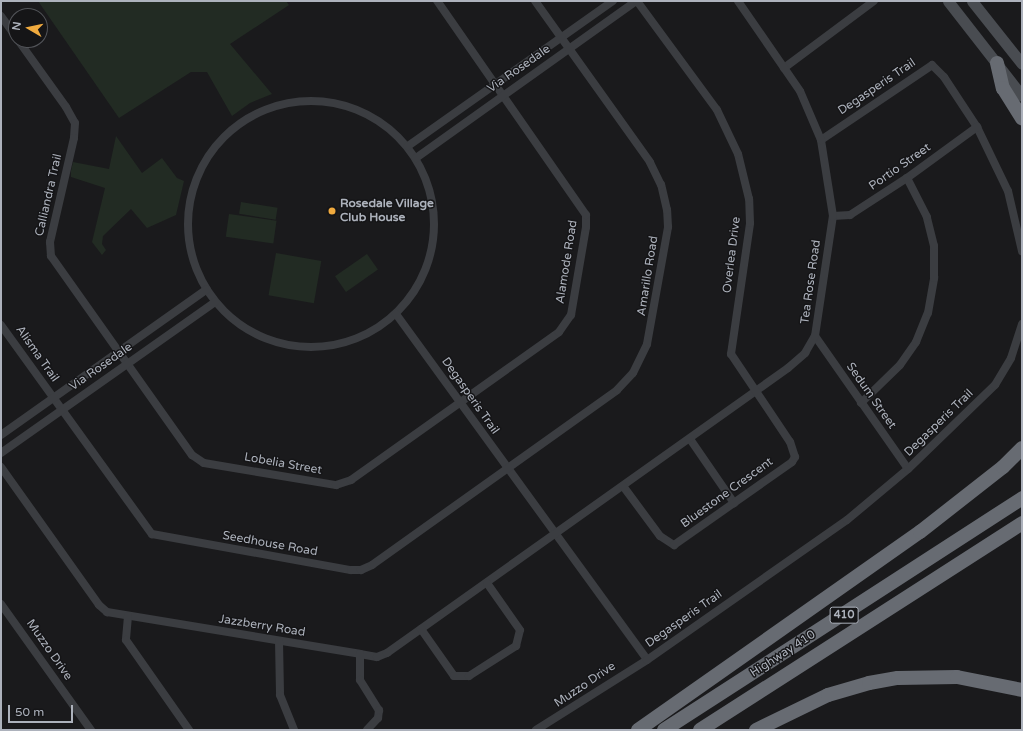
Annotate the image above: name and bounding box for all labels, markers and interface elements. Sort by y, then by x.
north arrow [8,8,48,48]
text: N [10,21,24,32]
street label: Via Rosedale [485,42,553,96]
street label: Degasperis Trail [836,56,918,118]
street label: Portio Street [866,140,934,194]
street label: Calliandra Trail [33,152,65,238]
place label: Rosedale Village Club House [340,197,434,225]
marker: Rosedale Village Club House [327,206,337,216]
street label: Overlea Drive [720,216,744,294]
street label: Alamode Road [553,219,581,305]
street label: Amarillo Road [635,235,661,317]
street label: Tea Rose Road [798,239,824,325]
street label: Alisma Trail [12,323,62,385]
street label: Via Rosedale [67,340,135,394]
street label: Degasperis Trail [438,355,502,437]
street label: Sedum Street [843,360,899,432]
street label: Degasperis Trail [901,386,977,460]
street label: Lobelia Street [243,450,323,478]
street label: Bluestone Crescent [678,455,776,531]
street label: Seedhouse Road [221,529,319,559]
street label: Degasperis Trail [643,587,725,651]
road number: 410 [829,606,859,624]
street label: Jazzberry Road [218,612,306,640]
street label: Muzzo Drive [23,617,75,683]
street label: Highway 410 [748,628,818,680]
street label: Muzzo Drive [552,659,618,711]
scale bar [10,697,75,723]
text: 50 m [15,705,44,719]

